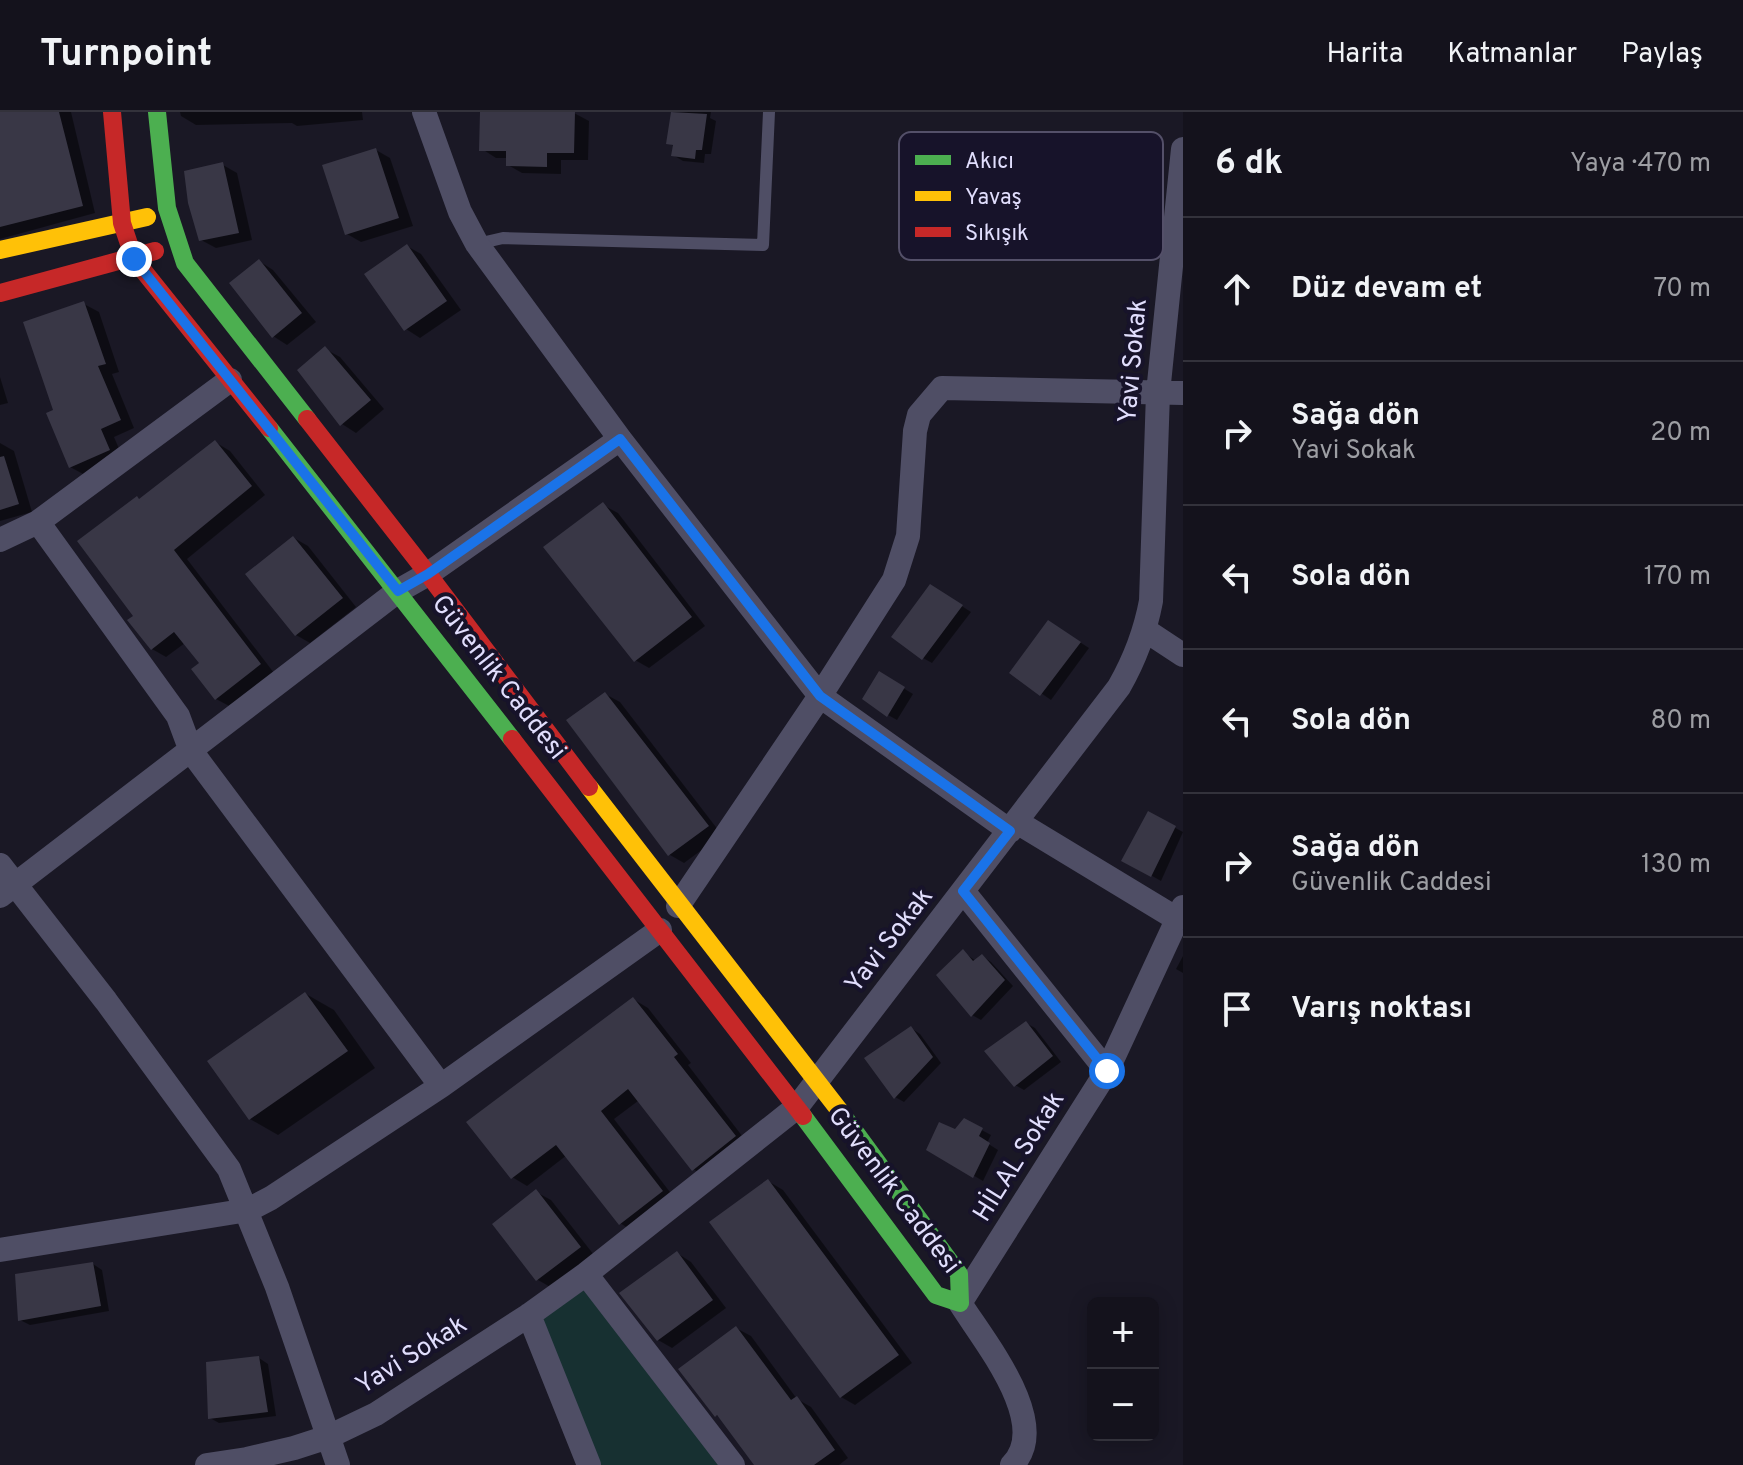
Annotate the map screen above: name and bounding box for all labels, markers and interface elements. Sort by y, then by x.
text: Turnpoint [40,31,212,80]
text: Harita [1327,37,1403,73]
text: Katmanlar [1447,37,1577,73]
text: Paylaş [1621,37,1703,73]
legend [899,132,1163,260]
text: 6 dk [1215,143,1283,186]
text: Yaya · 470 m [1570,148,1711,181]
text: Akıcı [965,149,1014,176]
text: Yavaş [965,185,1022,212]
text: Sıkışık [965,221,1029,248]
route end [116,241,152,277]
icon: ahead [1215,267,1259,311]
text: Düz devam et [1291,271,1482,308]
text: 70 m [1653,273,1711,306]
street label: Yavi Sokak [1112,297,1156,425]
text: Sağa dön [1291,398,1420,435]
icon: right [1215,411,1259,455]
text: 20 m [1650,417,1711,450]
text: Yavi Sokak [1291,435,1416,468]
icon: left [1215,555,1259,599]
text: Sola dön [1291,559,1411,596]
text: 170 m [1644,561,1711,594]
street label: Güvenlik Caddesi [423,589,573,767]
icon: left [1215,699,1259,743]
text: Sola dön [1291,703,1411,740]
text: 80 m [1651,705,1711,738]
text: Sağa dön [1291,830,1420,867]
icon: right [1215,843,1259,887]
text: 130 m [1641,849,1711,882]
text: Güvenlik Caddesi [1291,867,1492,900]
street label: Yavi Sokak [839,882,941,1000]
icon: arrive [1215,987,1259,1031]
text: Varış noktası [1291,991,1472,1028]
route start [1089,1053,1125,1089]
street label: HİLAL Sokak [966,1085,1073,1228]
street label: Güvenlik Caddesi [819,1101,967,1281]
map controls [1087,1297,1159,1441]
button: + [1087,1297,1159,1369]
street label: Yavi Sokak [350,1309,474,1403]
button: − [1087,1369,1159,1441]

